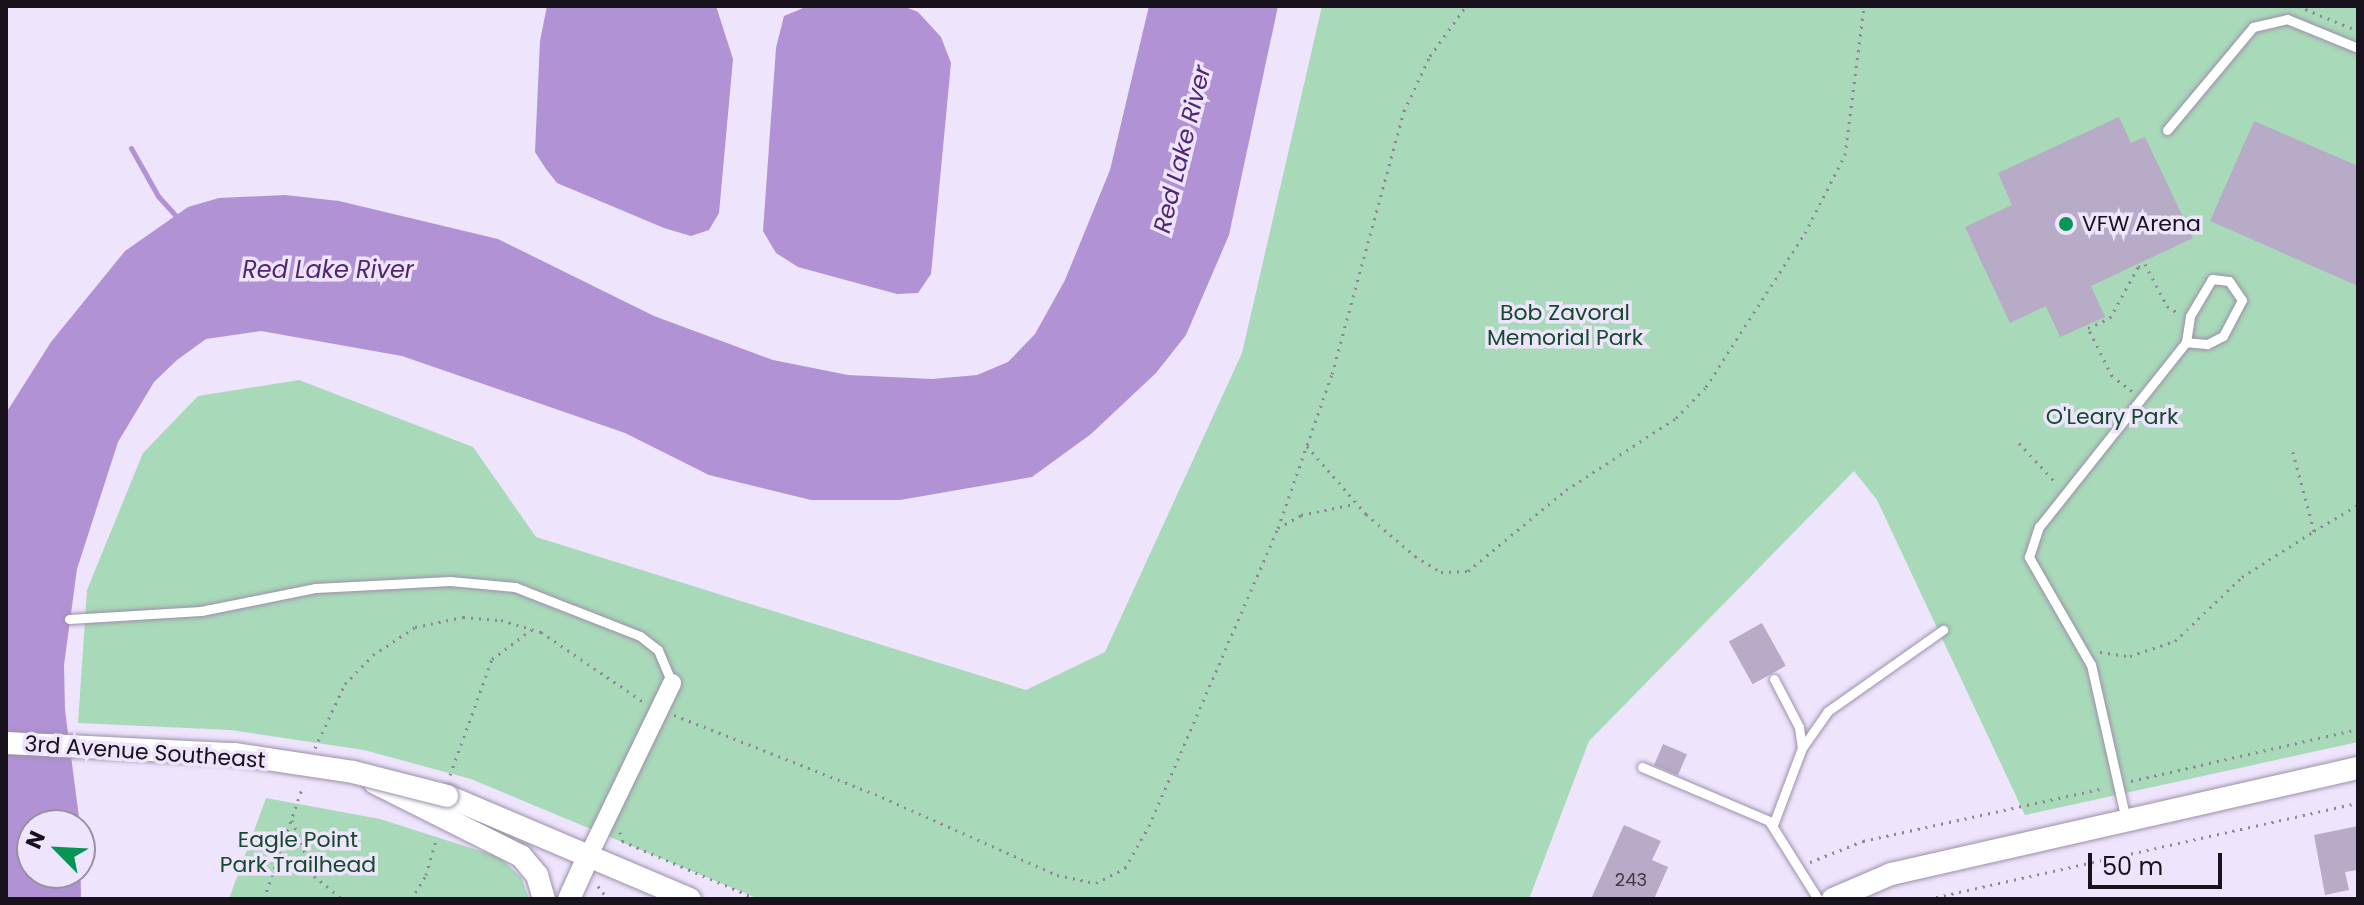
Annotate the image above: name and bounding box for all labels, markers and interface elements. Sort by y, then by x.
water label: Red Lake River [1147,62,1217,236]
place label: VFW Arena [2082,211,2201,237]
marker: VFW Arena [2057,215,2075,233]
water label: Red Lake River [242,256,414,284]
park label: Bob Zavoral Memorial Park [1487,299,1643,350]
park label: O'Leary Park [2046,404,2178,430]
street label: 3rd Avenue Southeast [24,730,266,774]
north arrow [16,809,96,889]
text: N [18,826,53,854]
park label: Eagle Point Park Trailhead [220,826,376,878]
scale bar [2092,837,2226,887]
text: 50 m [2102,850,2163,883]
house number: 243 [1615,869,1647,891]

